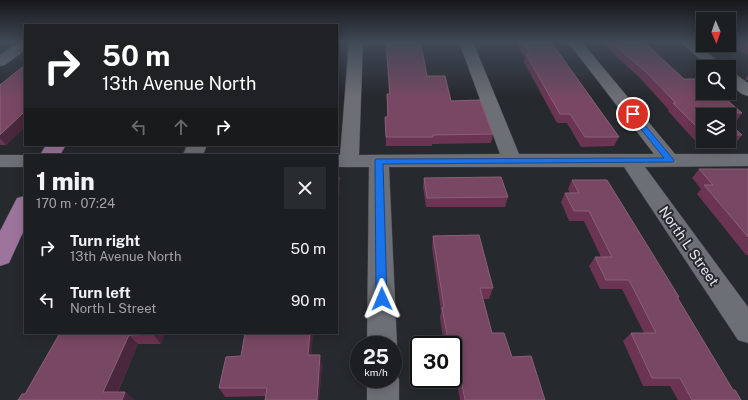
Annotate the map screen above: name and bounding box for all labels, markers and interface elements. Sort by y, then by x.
north arrow [696,12,736,52]
map controls [696,12,736,148]
text: 50 m [102,39,170,72]
icon: right [36,40,88,92]
button: search [696,60,736,100]
text: 13th Avenue North [102,73,256,94]
pin [616,97,650,131]
icon: arrive [622,103,644,125]
button: layers [696,108,736,148]
icon: left [128,116,150,138]
icon: ahead [170,116,192,138]
icon: right [212,116,234,138]
text: 1 min [36,167,95,195]
button: close [284,167,326,209]
text: 170 m · 07:24 [36,196,115,211]
street label: North L Street [656,203,722,289]
text: Turn right [70,232,140,249]
icon: right [36,237,58,259]
text: 50 m [291,240,326,257]
text: 13th Avenue North [70,249,181,264]
position arrow [361,278,403,320]
text: Turn left [70,284,131,301]
icon: left [36,289,58,311]
text: 90 m [291,292,326,309]
text: North L Street [70,301,156,316]
speed limit sign: 30 [410,336,462,388]
text: 25 [363,345,389,369]
text: km/h [364,366,388,378]

